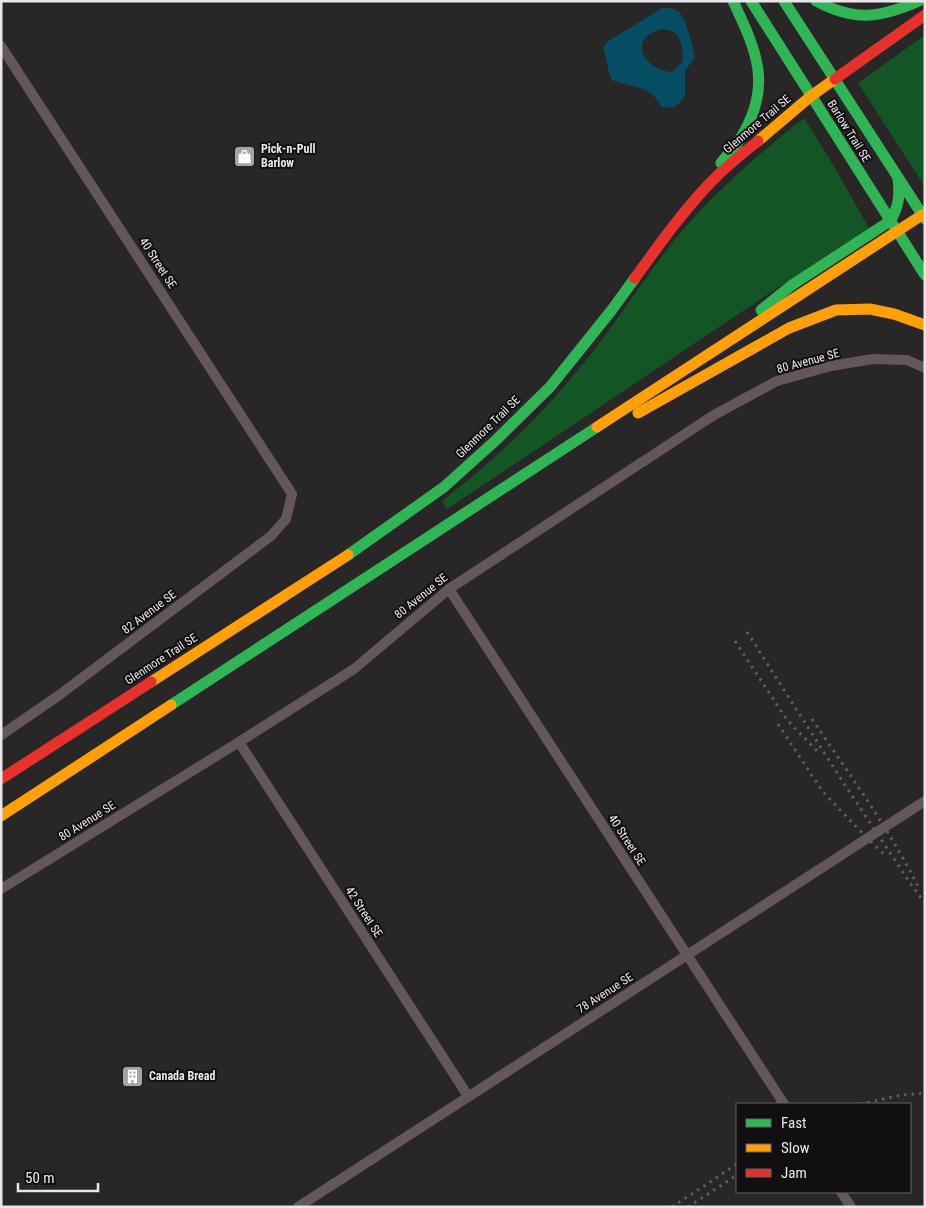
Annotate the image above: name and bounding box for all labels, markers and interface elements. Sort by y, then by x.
street label: Glenmore Trail SE [721,92,793,156]
street label: Barlow Trail SE [824,97,874,165]
place label: Pick-n-Pull Barlow [261,142,315,170]
shop icon: Pick-n-Pull Barlow [233,144,257,168]
street label: 40 Street SE [136,235,180,291]
street label: 80 Avenue SE [775,346,841,376]
street label: Glenmore Trail SE [453,393,523,461]
street label: 80 Avenue SE [392,570,450,622]
street label: 82 Avenue SE [119,587,179,637]
street label: Glenmore Trail SE [122,630,200,688]
street label: 80 Avenue SE [56,798,118,844]
street label: 40 Street SE [605,812,649,868]
street label: 42 Street SE [342,884,386,940]
street label: 78 Avenue SE [574,970,636,1016]
building icon: Canada Bread [121,1064,145,1088]
place label: Canada Bread [149,1069,215,1083]
legend [736,1103,911,1193]
text: Fast [781,1114,806,1132]
text: Slow [781,1139,810,1157]
scale bar [18,1160,98,1192]
text: Jam [781,1164,807,1182]
text: 50 m [25,1169,55,1187]

